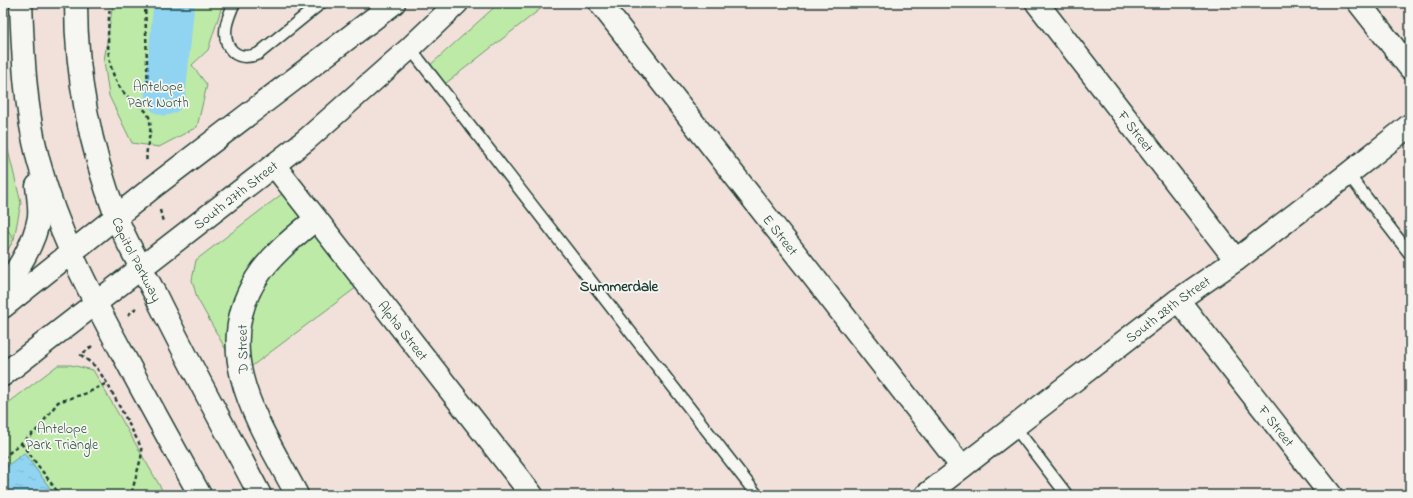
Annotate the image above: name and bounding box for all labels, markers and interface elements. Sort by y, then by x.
park label: Antelope Park North [127,77,189,114]
street label: F Street [1111,106,1158,158]
street label: South 27th Street [189,156,283,236]
street label: E Street [757,211,803,261]
street label: Capitol Parkway [105,214,166,306]
street label: South 28th Street [1122,271,1216,349]
district label: Summerdale [580,276,660,298]
street label: Alpha Street [372,297,433,366]
street label: D Street [233,324,254,375]
street label: F Street [1252,401,1299,452]
park label: Antelope Park Triangle [26,419,99,457]

